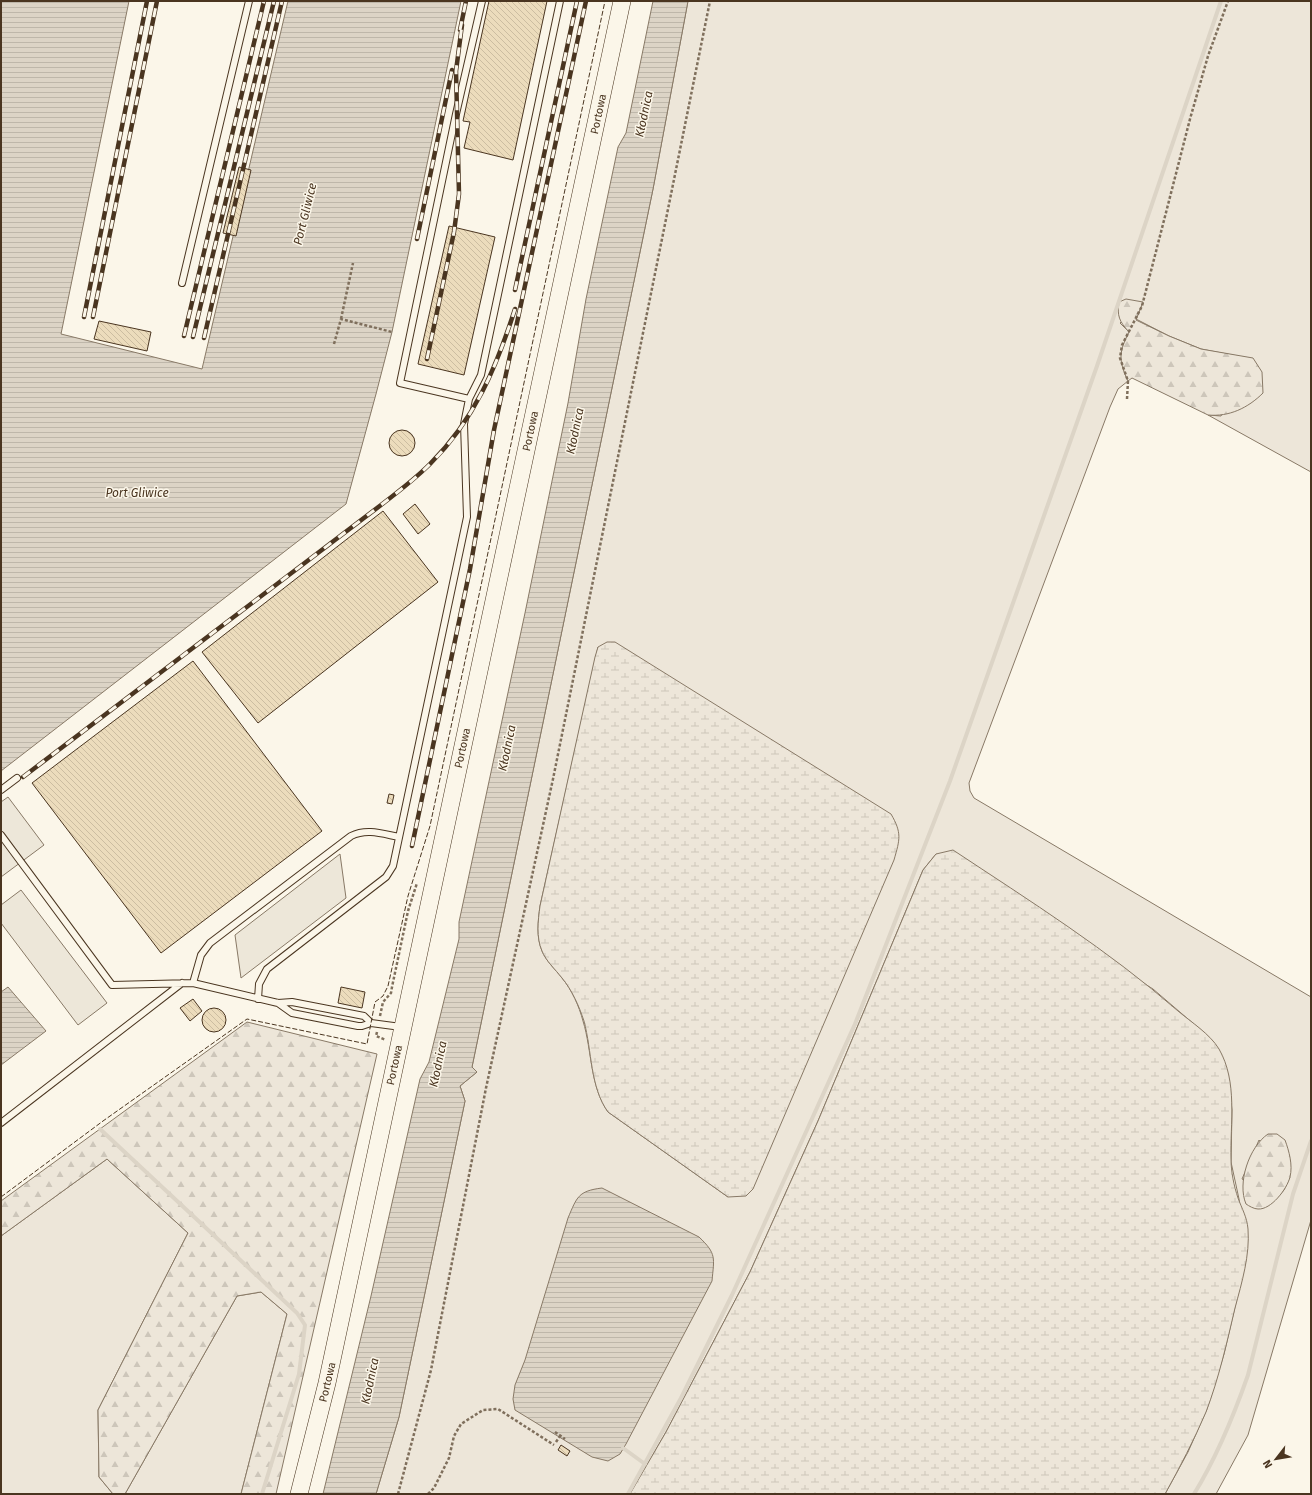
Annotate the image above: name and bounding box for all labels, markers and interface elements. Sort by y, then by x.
water label: Kłodnica [632,89,656,138]
street label: Portowa [588,93,609,135]
water label: Port Gliwice [291,182,319,246]
water label: Kłodnica [563,406,587,455]
street label: Portowa [520,410,541,452]
water label: Port Gliwice [105,486,169,500]
water label: Kłodnica [495,723,519,772]
street label: Portowa [452,727,473,769]
water label: Kłodnica [426,1039,450,1088]
street label: Portowa [384,1044,405,1086]
water label: Kłodnica [358,1356,382,1405]
street label: Portowa [317,1361,338,1403]
north arrow [1256,1439,1296,1479]
text: N [1260,1457,1275,1470]

